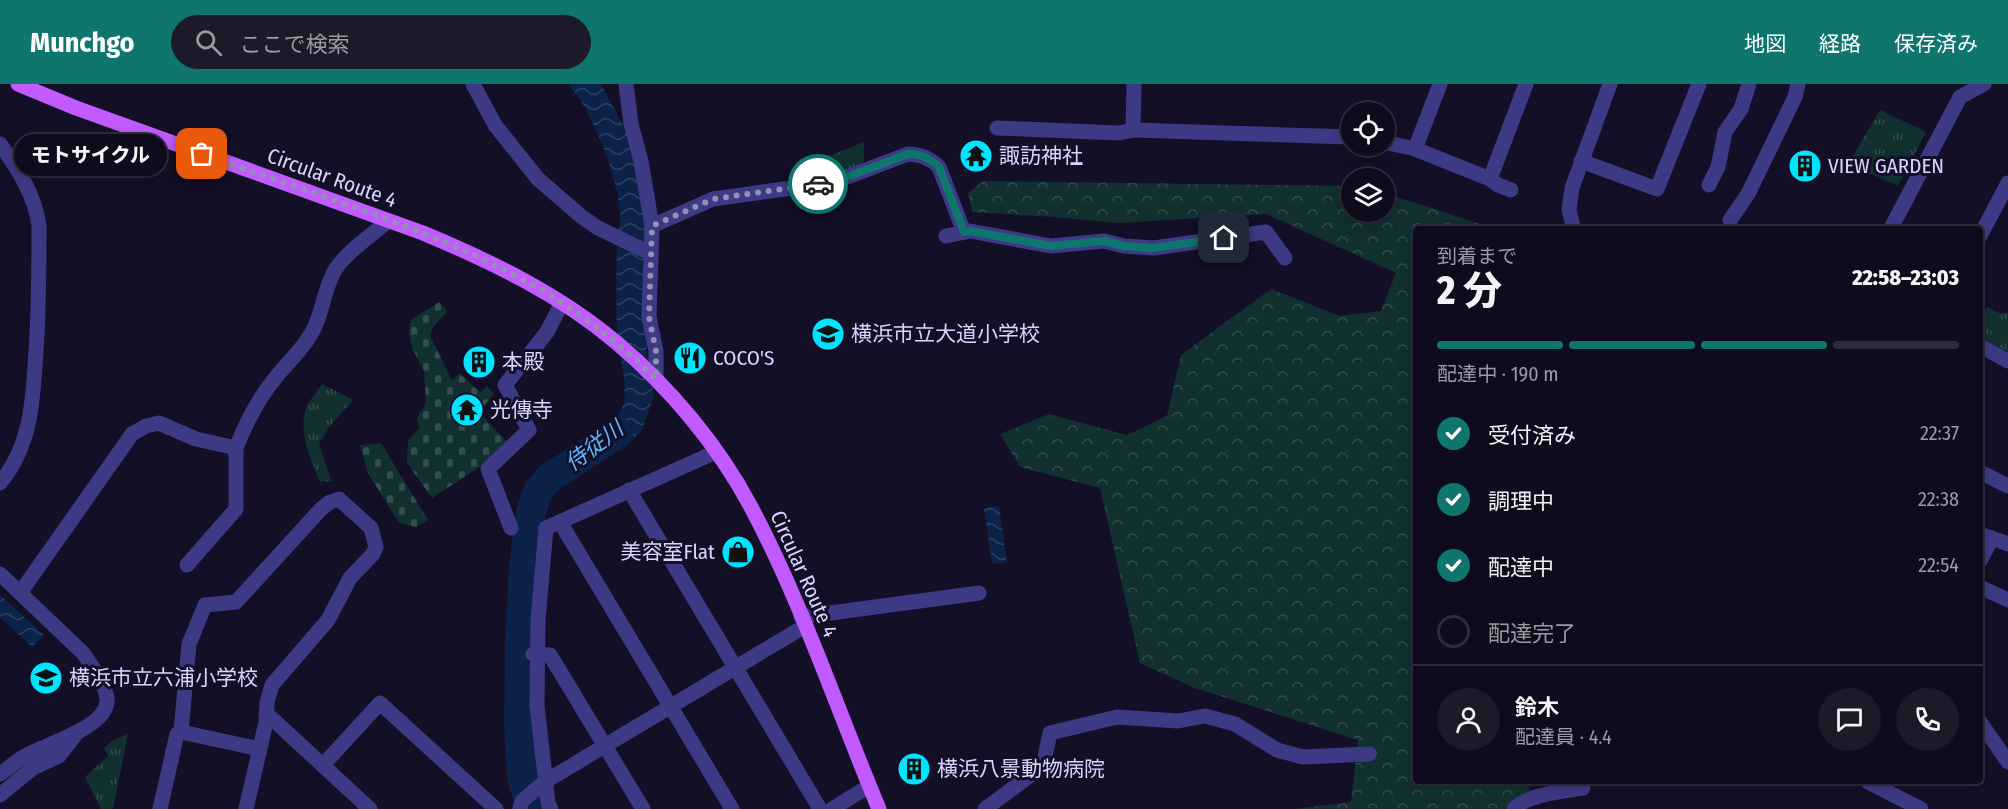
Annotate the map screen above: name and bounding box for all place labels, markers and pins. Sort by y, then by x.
pin [176,128,227,179]
callout: モトサイクル [13,133,166,175]
temple icon: 諏訪神社 [958,138,994,174]
place label: 諏訪神社 [999,143,1083,169]
building icon: VIEW GARDEN [1787,148,1823,184]
place label: VIEW GARDEN [1828,153,1944,179]
pin [1198,212,1249,263]
school or university icon: 横浜市立大道小学校 [810,316,846,352]
place label: 横浜市立大道小学校 [851,321,1040,347]
restaurant icon: COCO'S [672,340,708,376]
building icon: 本殿 [461,344,497,380]
place label: COCO'S [713,345,775,371]
place label: 本殿 [502,349,544,375]
temple icon: 光傳寺 [449,392,485,428]
place label: 光傳寺 [490,397,553,423]
shop icon: 美容室Flat [720,534,756,570]
place label: 美容室Flat [620,539,715,565]
school or university icon: 横浜市立六浦小学校 [28,660,64,696]
place label: 横浜市立六浦小学校 [69,665,258,691]
building icon: 横浜八景動物病院 [896,751,932,787]
place label: 横浜八景動物病院 [937,756,1105,782]

